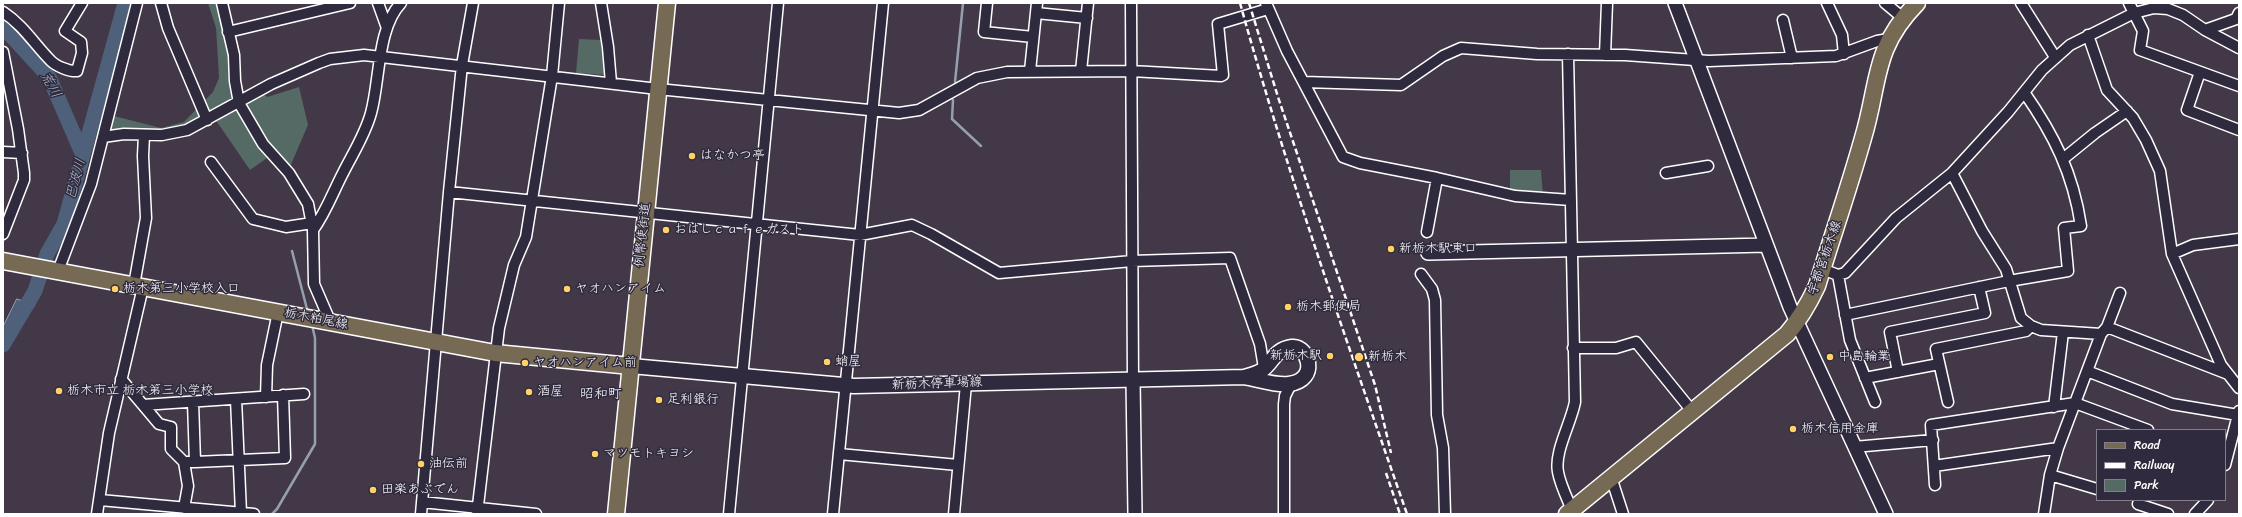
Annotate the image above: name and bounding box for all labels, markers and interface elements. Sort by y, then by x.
water label: 荒川 [36,69,64,101]
place label: はなかつ亭 [700,148,765,164]
marker: はなかつ亭 [687,151,697,161]
water label: 巴波川 [62,157,90,201]
street label: 例幣使街道 [632,202,654,268]
street label: 宇都宮栃木線 [1805,219,1845,297]
place label: おはしｃａｆｅガスト [674,222,804,238]
marker: おはしｃａｆｅガスト [661,225,671,235]
place label: 新栃木駅東口 [1399,241,1477,257]
marker: 新栃木駅東口 [1386,244,1396,254]
place label: 栃木第三小学校入口 [123,281,240,297]
place label: ヤオハンアイム [575,281,666,297]
marker: 栃木第三小学校入口 [110,284,120,294]
marker: ヤオハンアイム [562,284,572,294]
place label: 栃木郵便局 [1296,299,1361,315]
marker: 栃木郵便局 [1283,302,1293,312]
street label: 栃木粕尾線 [283,305,349,333]
place label: 新栃木駅 [1270,348,1322,364]
place label: 新栃木 [1368,349,1407,365]
place label: 中島輪業 [1838,349,1890,365]
marker: 新栃木駅 [1325,351,1335,361]
marker: 新栃木 [1353,351,1365,363]
marker: 中島輪業 [1825,352,1835,362]
place label: 蛸屋 [835,354,861,370]
place label: ヤオハンアイム前 [533,355,637,371]
marker: 蛸屋 [822,357,832,367]
marker: ヤオハンアイム前 [520,358,530,368]
street label: 新栃木停車場線 [891,375,983,393]
place label: 栃木市立 栃木第三小学校 [67,383,213,399]
place label: 酒屋 [537,384,563,400]
marker: 栃木市立 栃木第三小学校 [54,386,64,396]
district label: 昭和町 [580,386,622,402]
marker: 酒屋 [524,387,534,397]
place label: 足利銀行 [667,392,719,408]
marker: 足利銀行 [654,395,664,405]
place label: 栃木信用金庫 [1801,421,1879,437]
marker: 栃木信用金庫 [1788,424,1798,434]
legend [2096,429,2226,501]
text: Road [2134,434,2160,456]
place label: マツモトキヨシ [603,446,694,462]
marker: マツモトキヨシ [590,449,600,459]
text: Railway [2134,454,2175,476]
place label: 油伝前 [429,456,468,472]
marker: 油伝前 [416,459,426,469]
text: Park [2134,474,2159,496]
place label: 田楽あぶでん [381,482,459,498]
marker: 田楽あぶでん [368,485,378,495]

